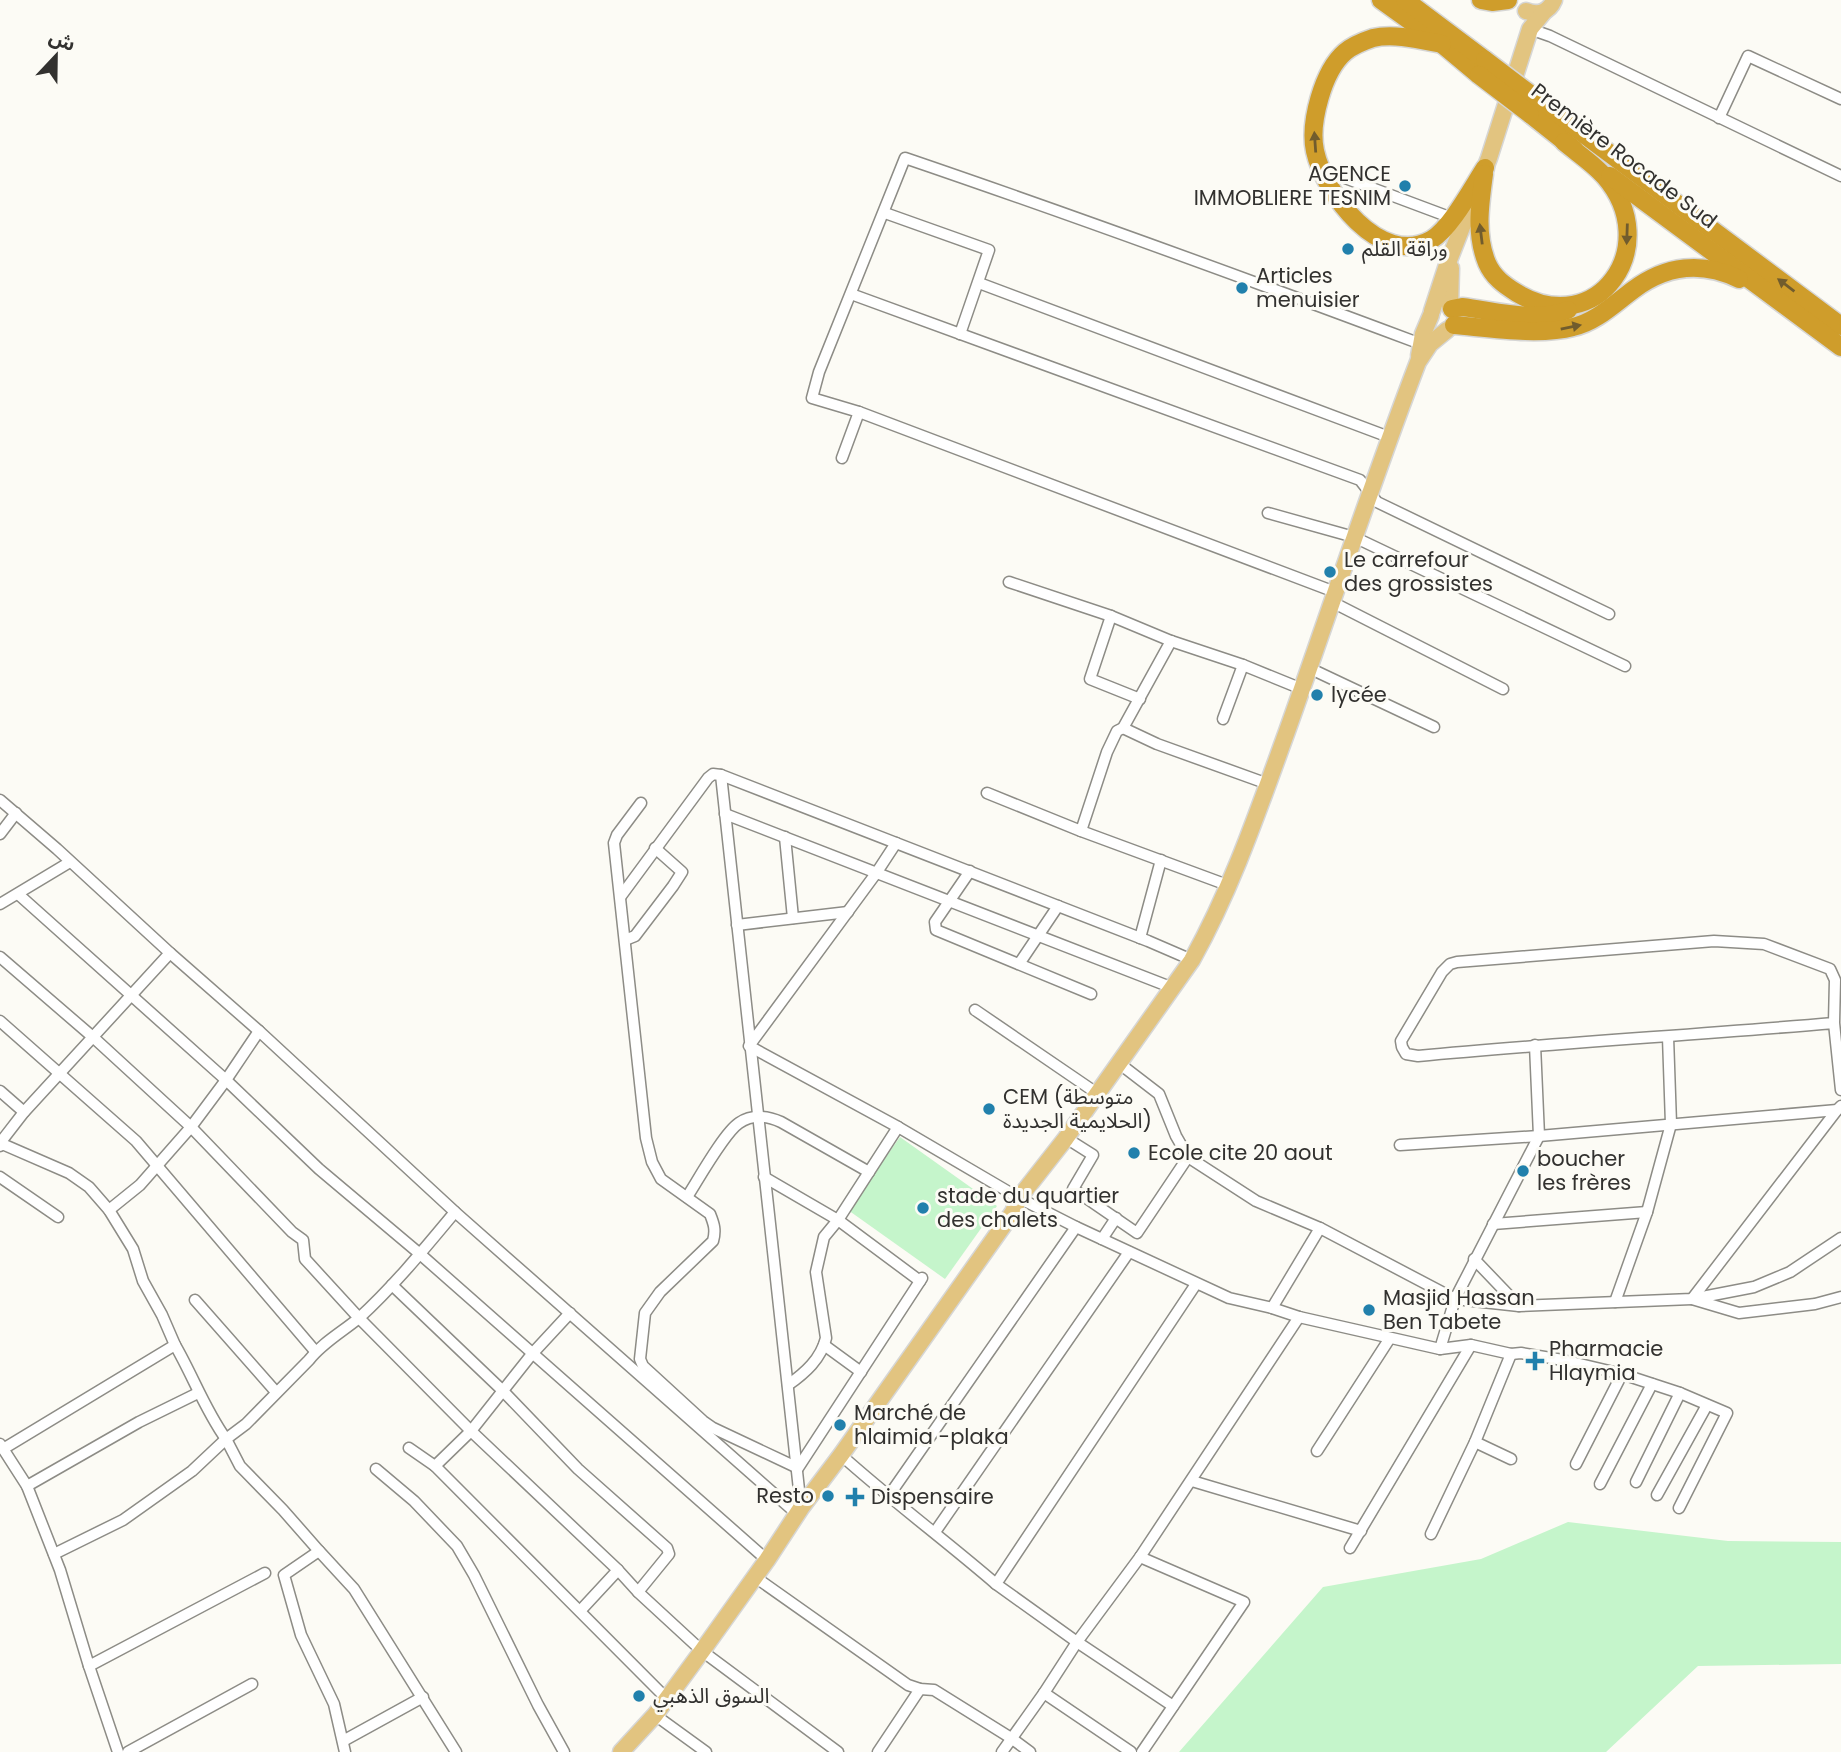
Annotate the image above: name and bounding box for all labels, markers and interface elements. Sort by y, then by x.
north arrow [21,21,91,91]
text: ش [45,23,79,58]
street label: Première Rocade Sud [1526,76,1723,235]
one-way arrow [1309,131,1320,153]
place label: AGENCE IMMOBLIERE TESNIM [1194,159,1391,212]
marker: AGENCE IMMOBLIERE TESNIM [1397,178,1413,194]
one-way arrow [1476,223,1487,245]
one-way arrow [1622,224,1633,246]
place label: وراقة القلم [1362,234,1448,264]
marker: وراقة القلم [1340,241,1356,257]
place label: Articles menuisier [1256,261,1360,314]
one-way arrow [1777,278,1795,292]
marker: Articles menuisier [1234,280,1250,296]
one-way arrow [1560,321,1582,332]
place label: Le carrefour des grossistes [1344,545,1493,598]
marker: Le carrefour des grossistes [1322,564,1338,580]
place label: lycée [1331,680,1387,709]
marker: lycée [1309,687,1325,703]
place label: CEM (متوسطة الحلايمية الجديدة) [1003,1082,1152,1135]
marker: CEM (متوسطة الحلايمية الجديدة) [981,1101,997,1117]
place label: Ecole cite 20 aout [1148,1138,1333,1167]
place label: boucher les frères [1537,1144,1631,1197]
marker: Ecole cite 20 aout [1126,1145,1142,1161]
marker: boucher les frères [1515,1163,1531,1179]
place label: stade du quartier des chalets [937,1181,1119,1234]
marker: stade du quartier des chalets [915,1200,931,1216]
place label: Masjid Hassan Ben Tabete [1383,1283,1535,1336]
marker: Masjid Hassan Ben Tabete [1361,1302,1377,1318]
place label: Pharmacie Hlaymia [1549,1334,1663,1387]
marker: Pharmacie Hlaymia [1527,1353,1543,1369]
place label: Marché de hlaimia -plaka [854,1398,1009,1451]
marker: Marché de hlaimia -plaka [832,1417,848,1433]
place label: Resto [756,1481,814,1510]
place label: Dispensaire [871,1482,994,1511]
marker: Dispensaire [845,1487,865,1507]
marker: Resto [820,1488,836,1504]
place label: السوق الذهبي [653,1681,769,1712]
marker: السوق الذهبي [631,1688,647,1704]

